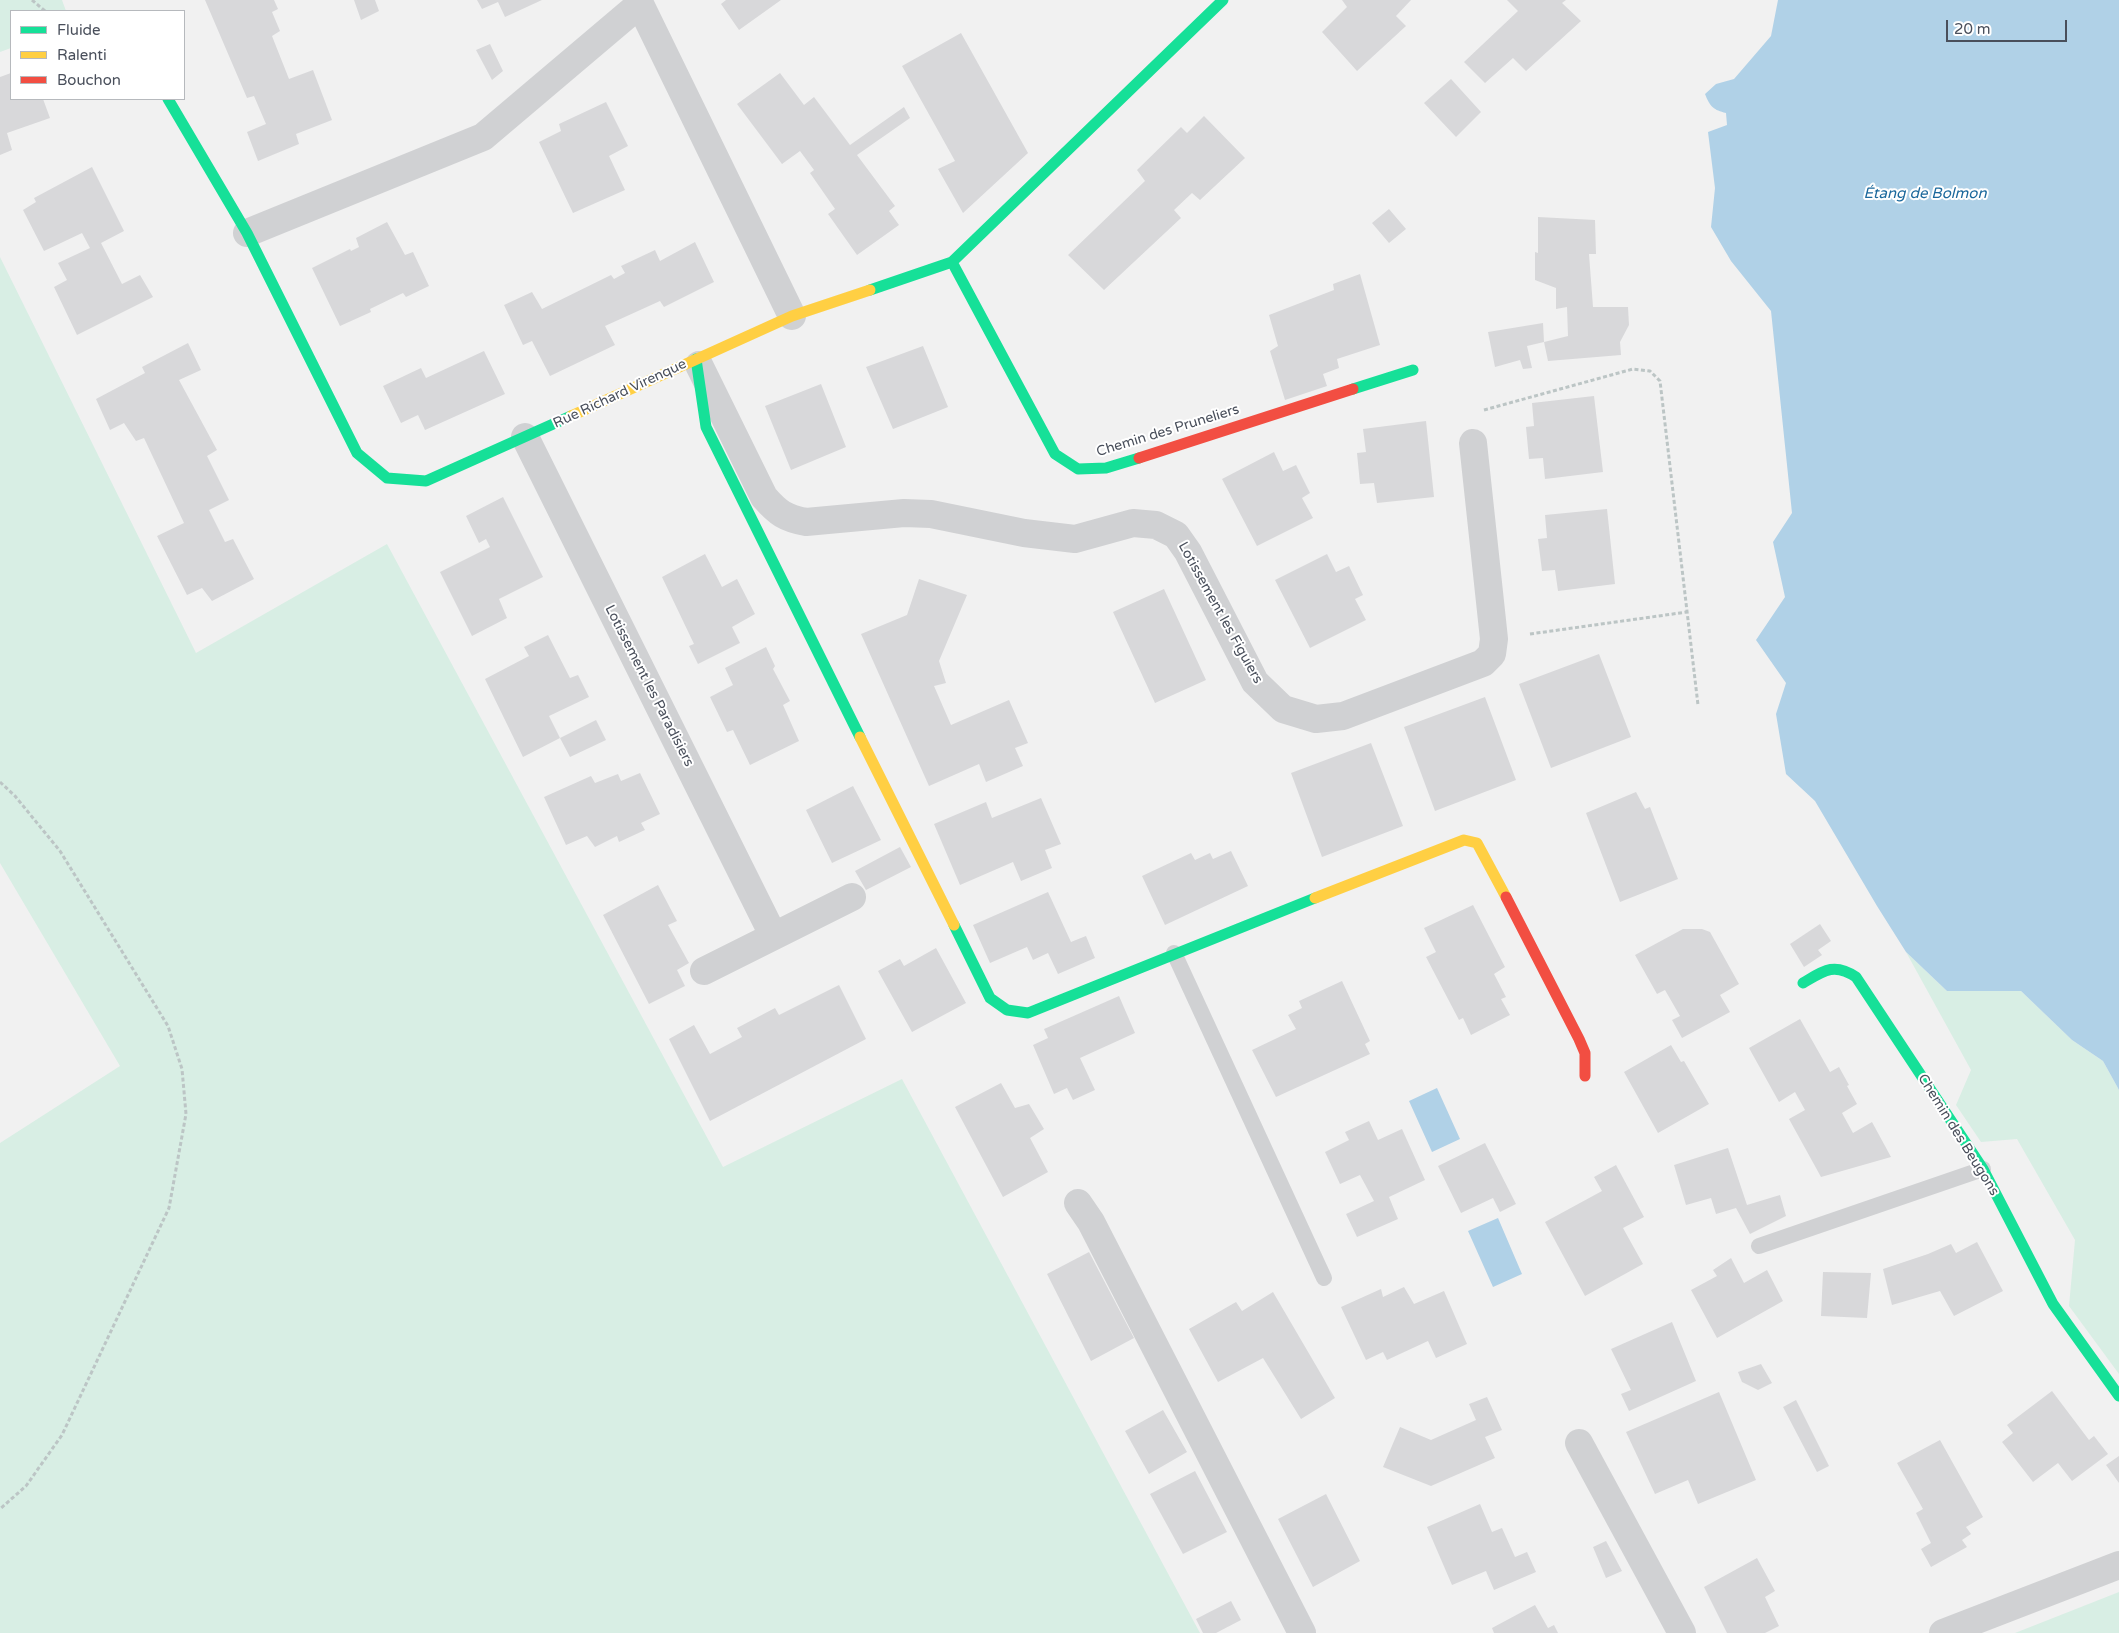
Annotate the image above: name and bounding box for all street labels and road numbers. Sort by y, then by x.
street label: Rue Richard Virenque [551,356,689,432]
street label: Chemin des Pruneliers [1095,401,1241,461]
street label: Lotissement les Figuiers [1174,539,1266,687]
street label: Lotissement les Paradisiers [601,602,697,770]
street label: Chemin des Beugons [1914,1071,2002,1199]

